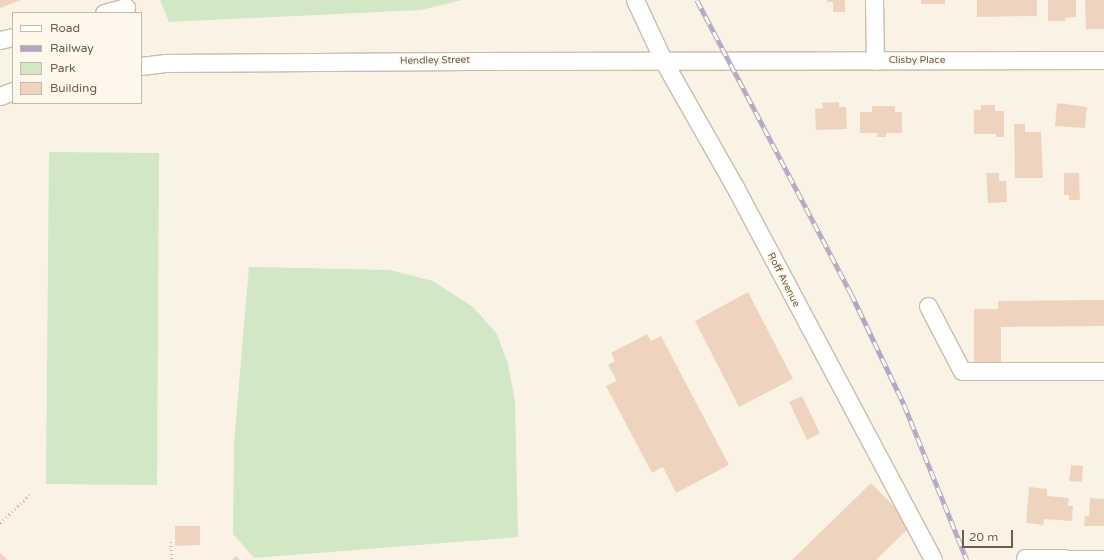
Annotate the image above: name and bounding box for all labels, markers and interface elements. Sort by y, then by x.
legend [12,12,142,104]
text: Road [50,21,80,35]
text: Railway [50,41,94,55]
street label: Hendley Street [400,54,470,68]
street label: Clisby Place [889,55,945,67]
text: Park [50,61,76,75]
text: Building [50,81,97,95]
street label: Roff Avenue [764,251,802,309]
scale bar [964,522,1015,548]
text: 20 m [969,530,998,544]

